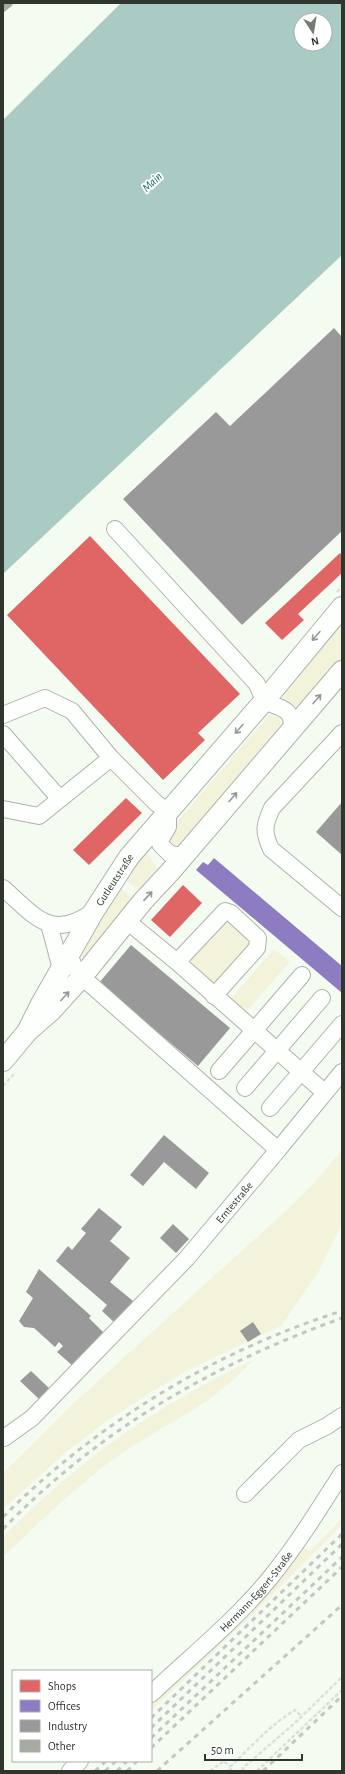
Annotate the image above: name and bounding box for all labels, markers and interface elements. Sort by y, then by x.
north arrow [293,12,333,52]
text: N [310,35,320,47]
water label: Main [140,170,164,194]
one-way arrow [312,631,321,642]
one-way arrow [312,694,322,704]
one-way arrow [235,724,244,735]
one-way arrow [228,792,237,802]
street label: Gutleutstraße [94,851,136,908]
one-way arrow [143,891,153,901]
one-way arrow [60,991,70,1001]
street label: Erntestraße [214,1180,255,1225]
street label: Hermann-Eggert-Straße [218,1549,295,1634]
legend [12,1670,152,1762]
text: Shops [48,1680,76,1692]
text: Offices [48,1700,81,1712]
text: Industry [48,1720,87,1733]
scale bar [205,1736,302,1762]
text: Other [48,1740,75,1752]
text: 50 m [211,1744,234,1756]

